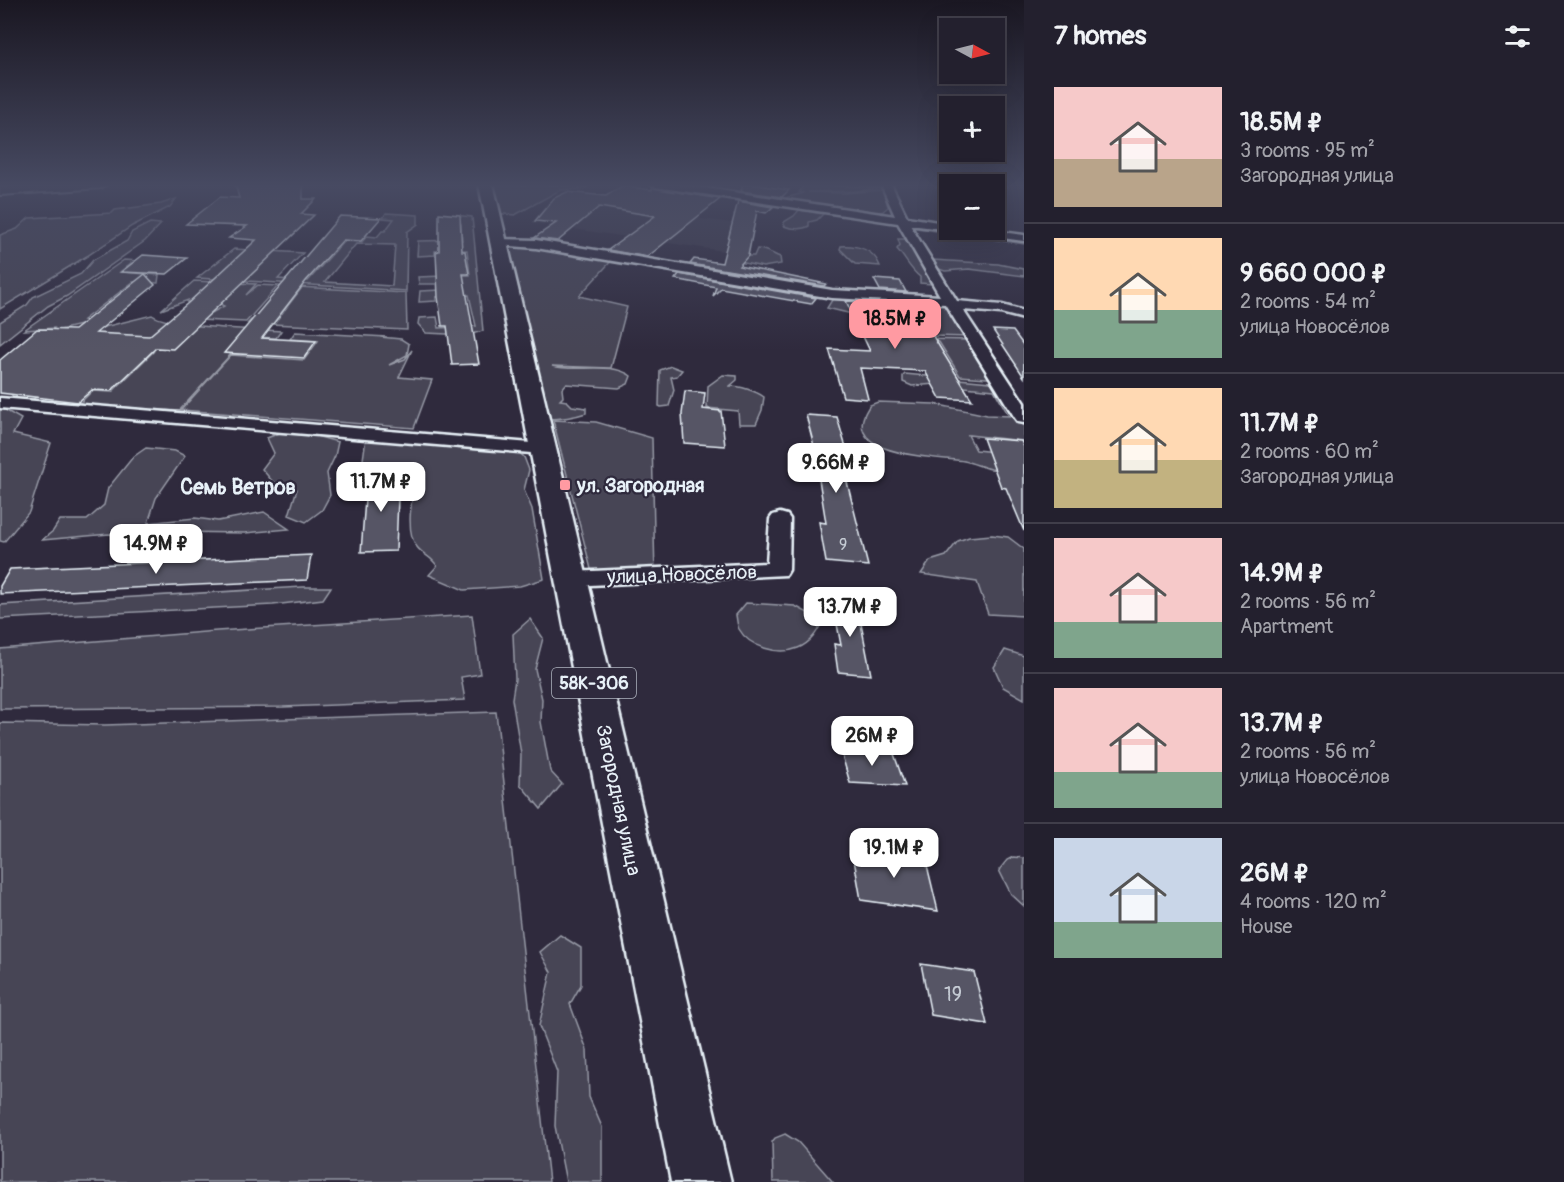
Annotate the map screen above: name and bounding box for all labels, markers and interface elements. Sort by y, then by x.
north arrow [939,18,1005,84]
map controls [939,18,1005,240]
text: 7 homes [1054,20,1146,52]
icon: filters [1501,20,1534,53]
button: + [939,96,1005,162]
text: 18.5M ₽ [1240,106,1323,138]
icon: home [1102,111,1174,183]
text: 3 rooms · 95 m² [1240,138,1375,163]
text: Загородная улица [1240,163,1394,188]
button: − [939,174,1005,240]
text: 9 660 000 ₽ [1240,257,1387,289]
icon: home [1102,262,1174,334]
text: 2 rooms · 54 m² [1240,289,1376,314]
pin: 18.5M ₽ [840,299,950,350]
text: 18.5M ₽ [863,306,927,331]
text: улица Новосёлов [1240,314,1390,339]
text: 11.7M ₽ [1240,407,1320,439]
icon: home [1102,412,1174,484]
text: 2 rooms · 60 m² [1240,439,1379,464]
pin: 9.66M ₽ [781,443,891,494]
text: 9.66M ₽ [802,450,870,475]
pin: 11.7M ₽ [326,462,436,513]
text: Загородная улица [1240,464,1394,489]
text: 11.7M ₽ [350,469,412,494]
place label: ул. Загородная [576,473,705,498]
district label: Семь Ветров [180,474,296,501]
marker: ул. Загородная [558,478,572,492]
pin: 14.9M ₽ [101,524,211,575]
text: 14.9M ₽ [124,531,188,556]
house number: 9 [839,535,847,555]
text: 14.9M ₽ [1240,557,1324,589]
street label: улица Новосёлов [606,559,758,590]
icon: home [1102,562,1174,634]
pin: 13.7M ₽ [795,587,905,638]
text: 2 rooms · 56 m² [1240,589,1376,614]
text: 13.7M ₽ [818,594,882,619]
text: Apartment [1240,614,1333,639]
road number: 58К-306 [552,668,636,698]
text: 13.7M ₽ [1240,707,1324,739]
icon: home [1102,712,1174,784]
pin: 26M ₽ [830,716,914,767]
street label: Загородная улица [590,722,647,878]
text: 26M ₽ [845,723,899,748]
text: 2 rooms · 56 m² [1240,739,1376,764]
text: улица Новосёлов [1240,764,1390,789]
pin: 19.1M ₽ [839,828,949,879]
text: 19.1M ₽ [863,835,925,860]
text: 26M ₽ [1240,857,1310,889]
icon: home [1102,862,1174,934]
text: 4 rooms · 120 m² [1240,889,1387,914]
text: House [1240,914,1292,939]
house number: 19 [944,982,962,1007]

